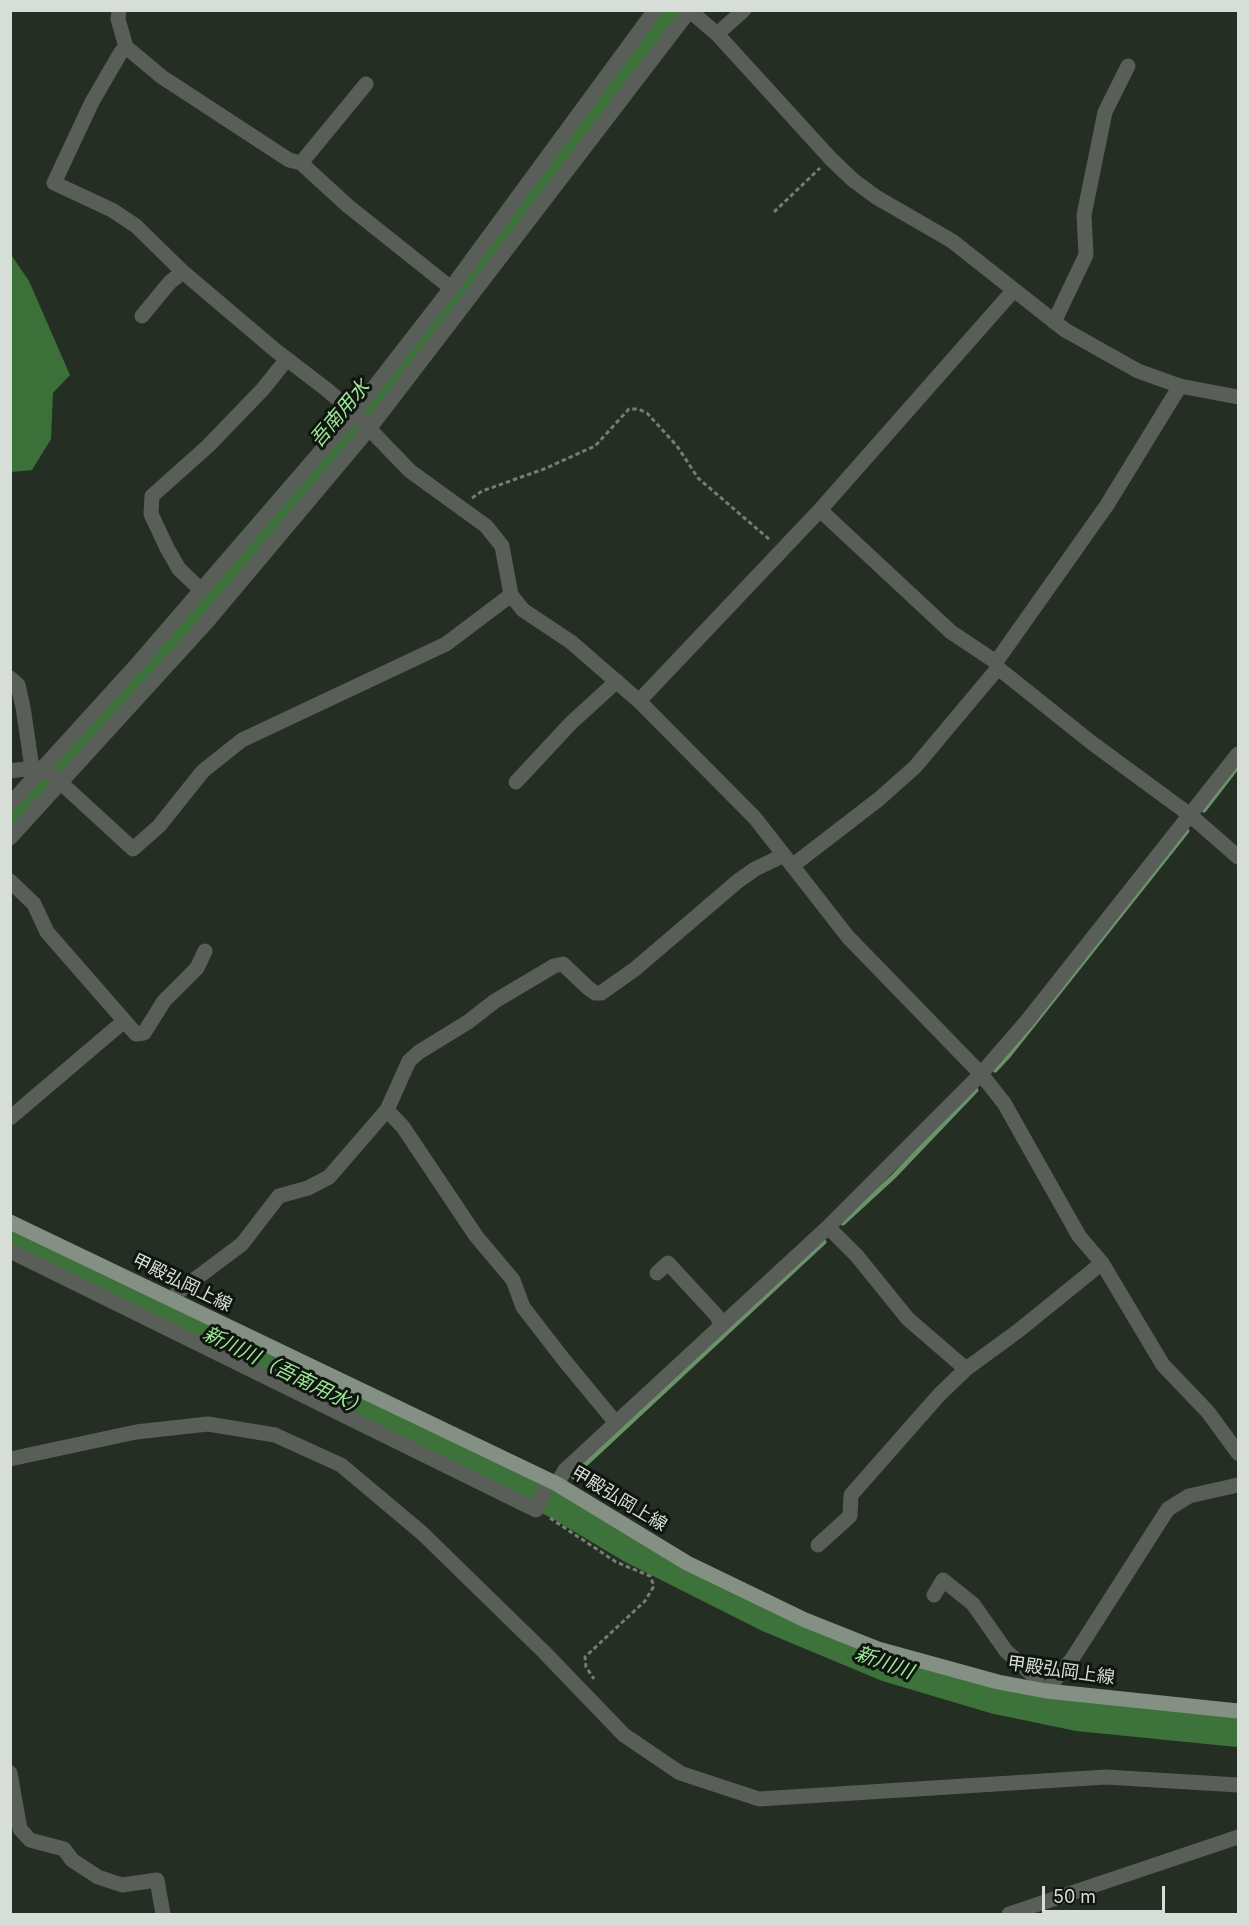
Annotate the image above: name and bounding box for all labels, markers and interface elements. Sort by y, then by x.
water label: 吾南用水 [305,376,375,452]
street label: 甲殿弘岡上線 [129,1250,235,1316]
water label: 新川川（吾南用水） [199,1322,371,1422]
street label: 甲殿弘岡上線 [567,1462,671,1536]
water label: 新川川 [852,1641,916,1685]
street label: 甲殿弘岡上線 [1006,1653,1116,1689]
scale bar [1045,1874,1168,1912]
text: 50 m [1053,1886,1096,1907]

